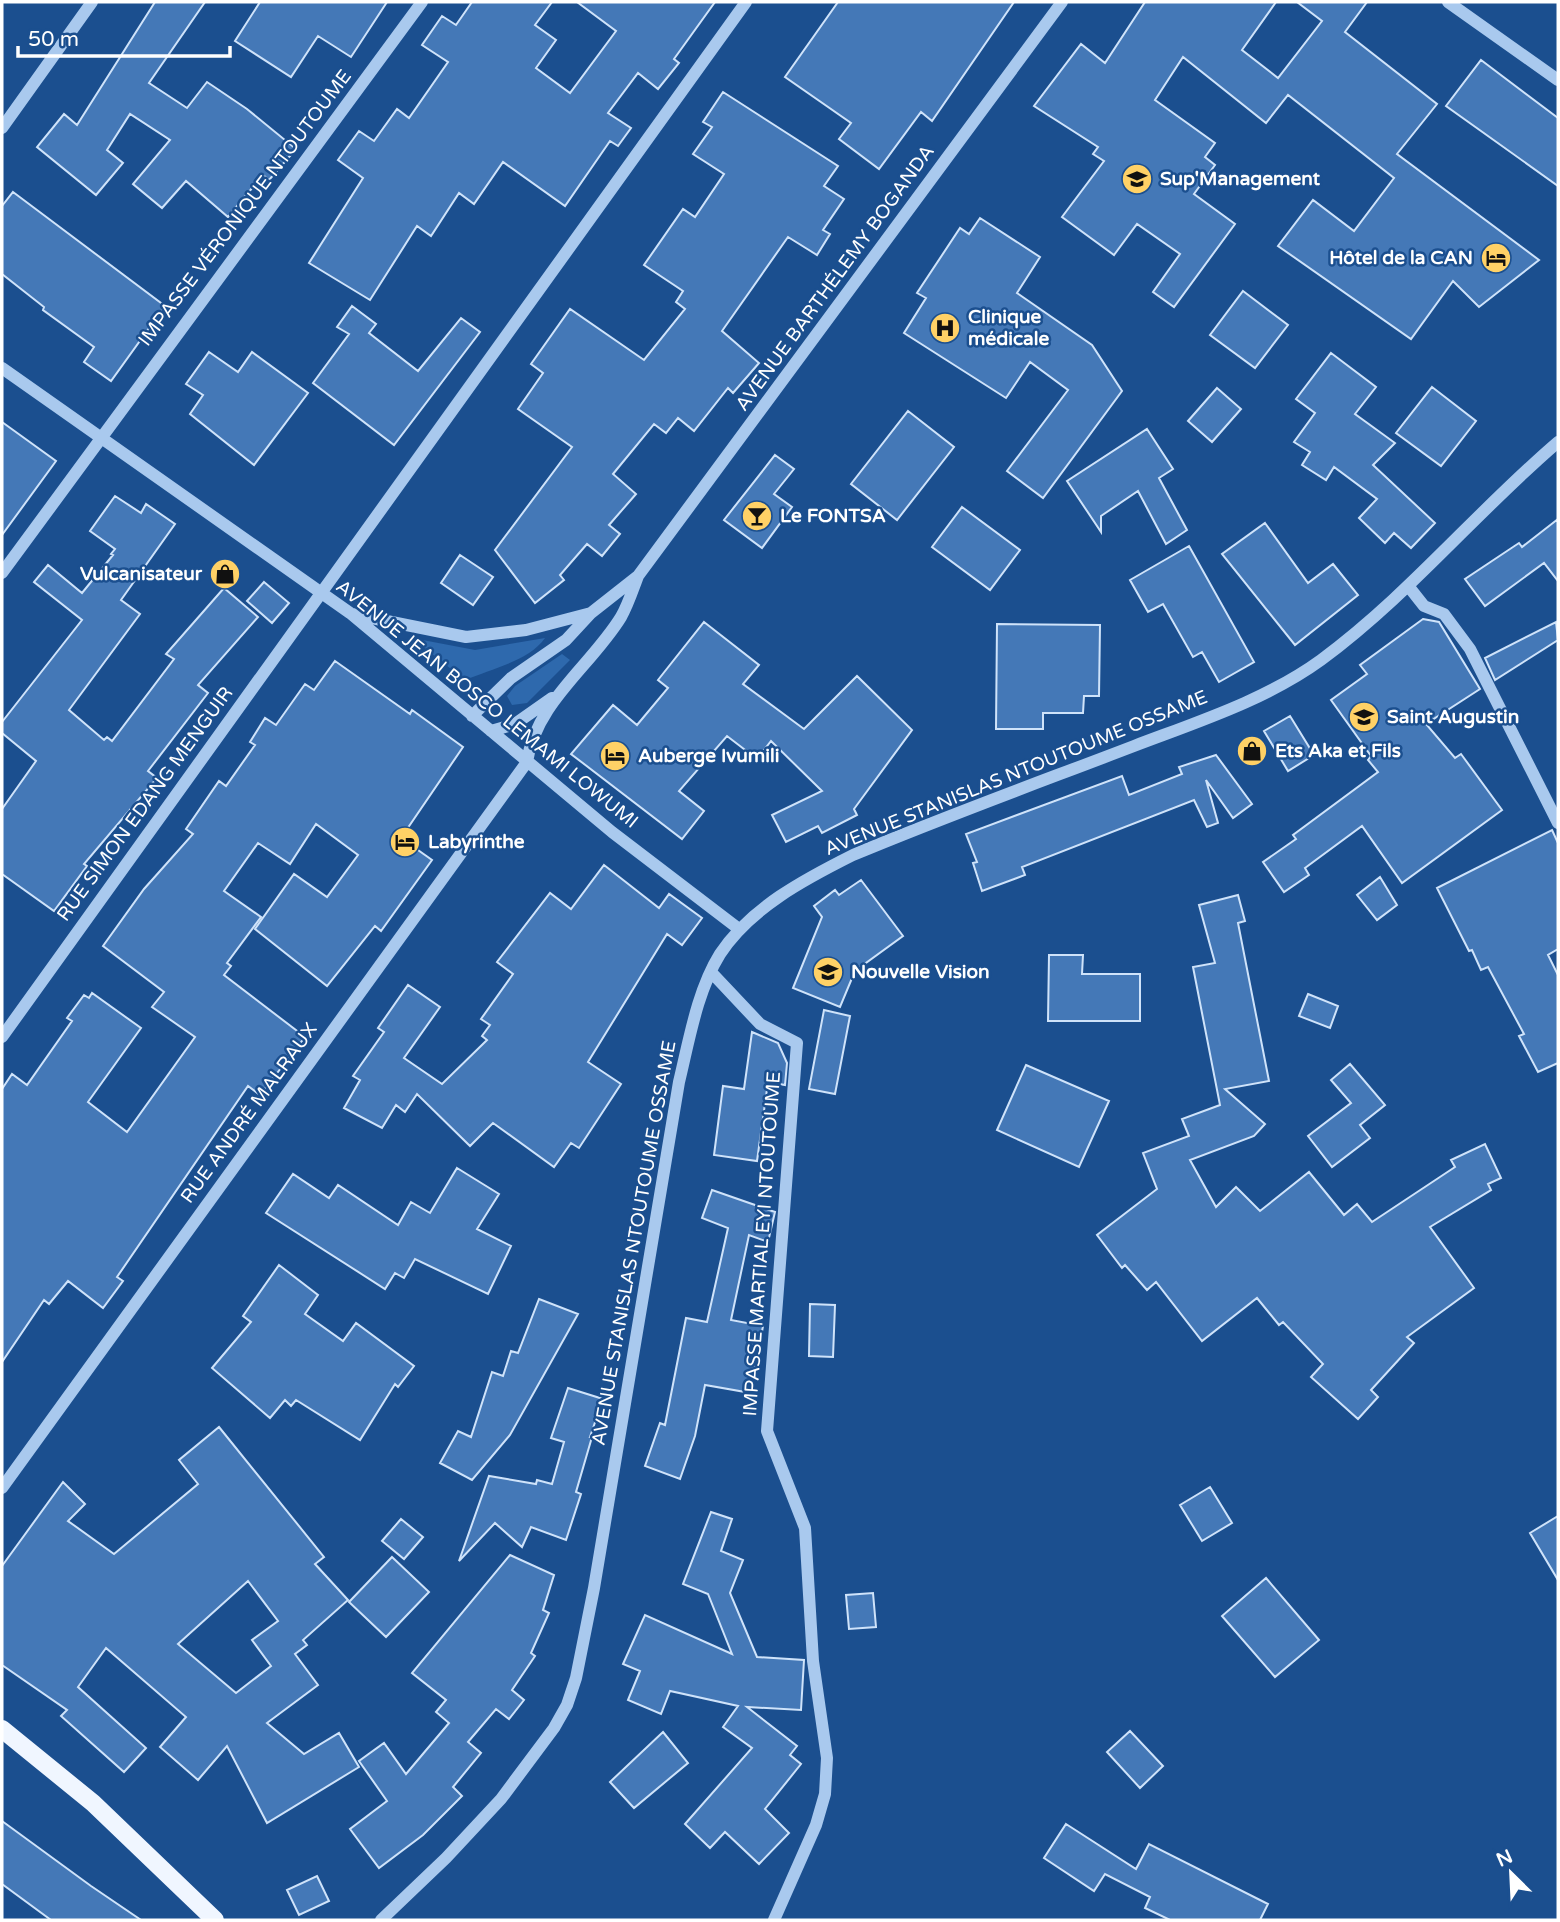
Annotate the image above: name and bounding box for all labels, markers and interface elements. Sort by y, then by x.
scale bar [18,14,229,58]
text: 50 m [28,27,79,52]
street label: IMPASSE VÉRONIQUE NTOUTOUME [134,66,356,350]
street label: AVENUE BARTHÉLEMY BOGANDA [731,141,939,415]
school or university icon: Sup'Management [1120,162,1154,196]
place label: Sup'Management [1160,168,1321,191]
hotel icon: Hôtel de la CAN [1479,241,1513,275]
place label: Hôtel de la CAN [1329,247,1473,269]
place label: Clinique médicale [968,306,1049,350]
hospital icon: Clinique médicale [928,311,962,345]
bar icon: Le FONTSA [740,499,774,533]
place label: Le FONTSA [780,505,886,527]
shop icon: Vulcanisateur [208,557,242,591]
place label: Vulcanisateur [80,563,203,585]
street label: AVENUE JEAN BOSCO LEMAMI LOWUMI [332,575,642,833]
street label: RUE SIMON EDANG MENGUIR [53,682,237,926]
street label: AVENUE STANISLAS NTOUTOUME OSSAME [821,686,1211,860]
school or university icon: Saint Augustin [1347,700,1381,734]
place label: Saint Augustin [1387,706,1519,729]
shop icon: Ets Aka et Fils [1235,734,1269,768]
hotel icon: Auberge Ivumili [598,739,632,773]
place label: Ets Aka et Fils [1275,740,1401,762]
place label: Auberge Ivumili [638,745,779,768]
hotel icon: Labyrinthe [388,825,422,859]
place label: Labyrinthe [428,831,525,854]
school or university icon: Nouvelle Vision [811,955,845,989]
place label: Nouvelle Vision [851,961,990,983]
street label: RUE ANDRÉ MALRAUX [176,1019,322,1207]
street label: AVENUE STANISLAS NTOUTOUME OSSAME [588,1039,680,1447]
street label: IMPASSE MARTIAL EYI NTOUTOUME [739,1071,785,1417]
north arrow [1476,1838,1546,1908]
text: N [1493,1845,1516,1872]

